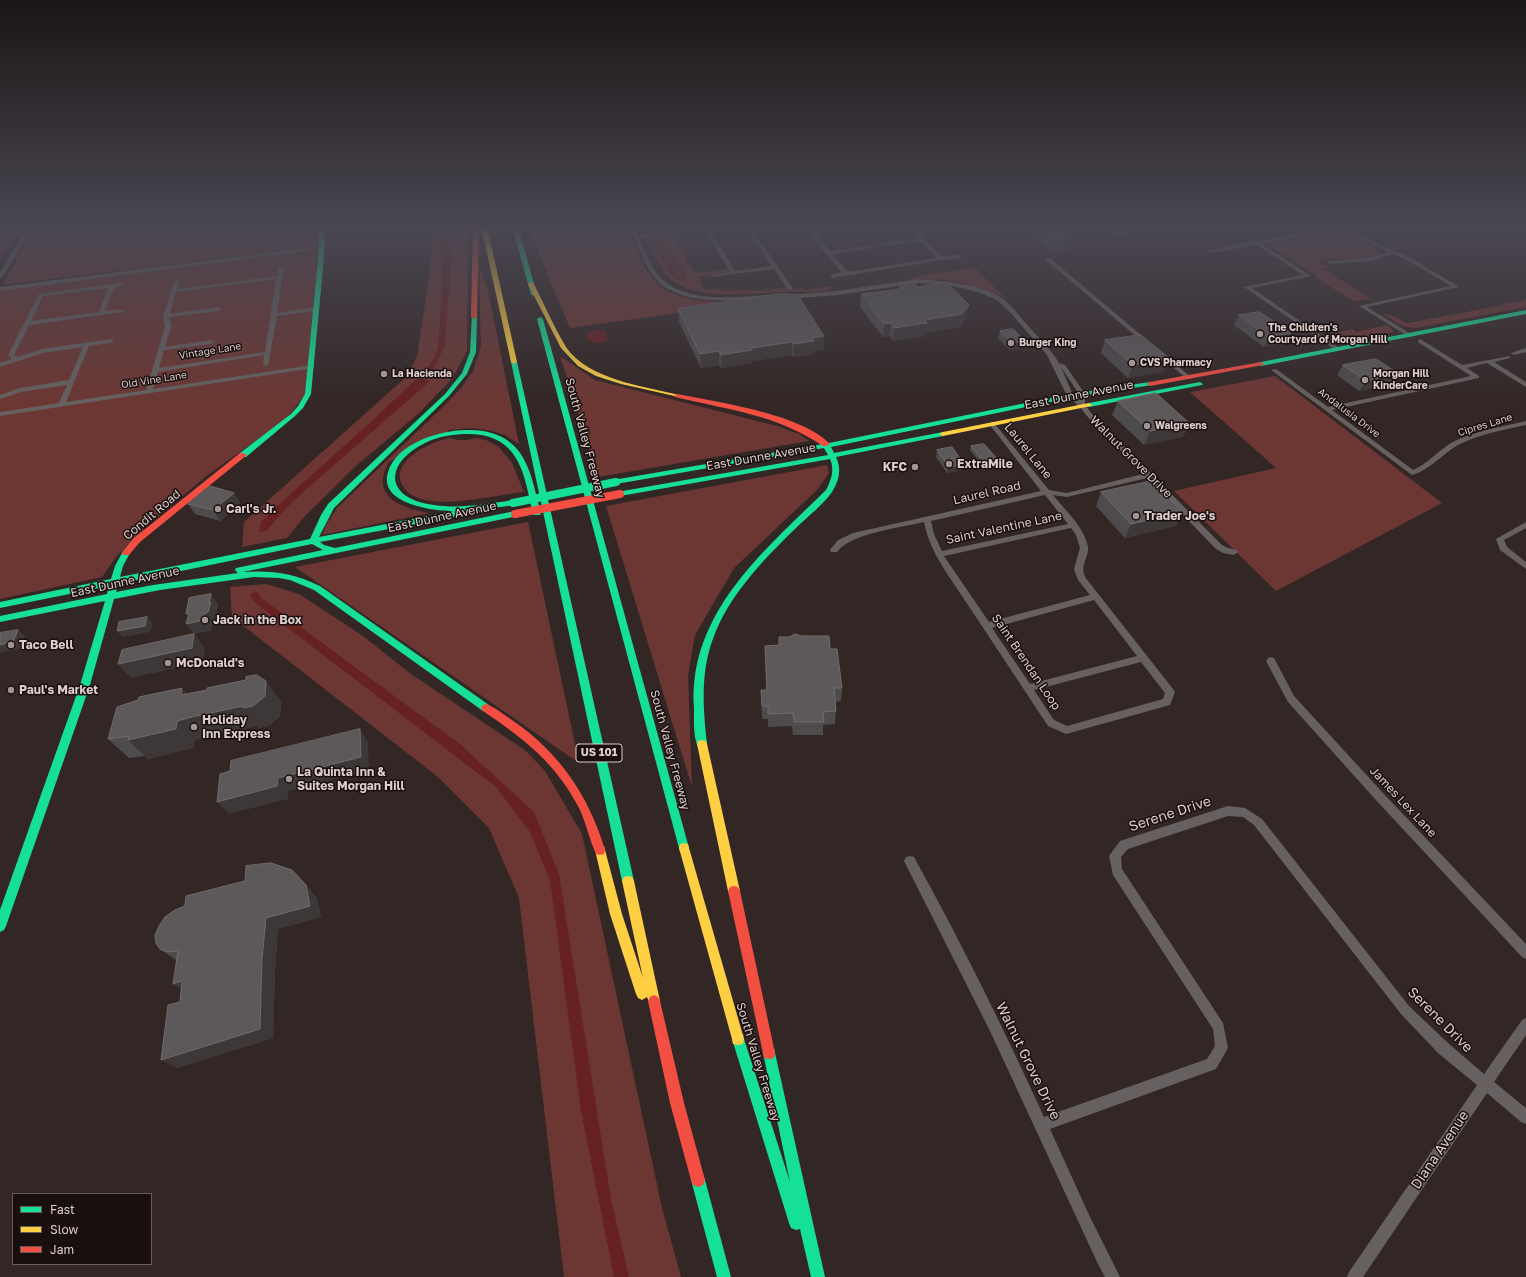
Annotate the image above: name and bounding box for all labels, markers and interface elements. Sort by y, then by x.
place label: The Children's Courtyard of Morgan Hill [1268,322,1387,346]
marker: The Children's Courtyard of Morgan Hill [1255,329,1265,339]
place label: Burger King [1019,337,1076,349]
marker: Burger King [1006,338,1016,348]
street label: Vintage Lane [178,340,242,362]
place label: CVS Pharmacy [1140,357,1212,369]
marker: CVS Pharmacy [1127,358,1137,368]
place label: La Hacienda [392,368,452,380]
place label: Morgan Hill KinderCare [1373,368,1429,392]
street label: Old Vine Lane [120,369,188,391]
marker: La Hacienda [379,369,389,379]
marker: Morgan Hill KinderCare [1360,375,1370,385]
street label: South Valley Freeway [562,376,608,500]
street label: East Dunne Avenue [1023,377,1135,413]
street label: Andalusia Drive [1316,386,1382,440]
street label: Cipres Lane [1456,411,1514,439]
street label: Walnut Grove Drive [1087,413,1175,501]
street label: Laurel Lane [1001,420,1055,482]
place label: Walgreens [1155,420,1207,432]
marker: Walgreens [1142,421,1152,431]
street label: East Dunne Avenue [705,440,817,474]
place label: ExtraMile [957,457,1013,471]
marker: ExtraMile [944,459,954,469]
place label: KFC [883,460,907,474]
marker: KFC [910,462,920,472]
street label: Laurel Road [952,478,1022,508]
street label: Condit Road [120,487,184,543]
street label: East Dunne Avenue [386,498,498,536]
place label: Carl's Jr. [226,502,277,516]
marker: Carl's Jr. [213,504,223,514]
street label: Saint Valentine Lane [945,509,1063,547]
place label: Trader Joe's [1144,509,1216,523]
marker: Trader Joe's [1131,511,1141,521]
street label: East Dunne Avenue [69,563,181,601]
street label: Saint Brendan Loop [989,611,1063,713]
place label: Jack in the Box [213,613,302,627]
marker: Jack in the Box [200,615,210,625]
place label: Taco Bell [19,638,73,652]
marker: Taco Bell [6,640,16,650]
place label: McDonald's [176,656,245,670]
marker: McDonald's [163,658,173,668]
place label: Paul's Market [19,683,98,697]
marker: Paul's Market [6,685,16,695]
street label: South Valley Freeway [647,688,693,812]
place label: Holiday Inn Express [202,713,270,741]
marker: Holiday Inn Express [189,722,199,732]
road number: US 101 [576,744,622,762]
street label: James Lex Lane [1367,764,1439,840]
place label: La Quinta Inn & Suites Morgan Hill [297,765,404,793]
marker: La Quinta Inn & Suites Morgan Hill [284,774,294,784]
street label: Serene Drive [1127,793,1213,835]
street label: Serene Drive [1404,984,1476,1056]
street label: Walnut Grove Drive [992,1000,1064,1122]
street label: South Valley Freeway [733,1001,783,1123]
street label: Diana Avenue [1408,1108,1472,1192]
legend [12,1193,152,1265]
text: Fast [50,1202,75,1217]
text: Slow [50,1222,78,1237]
text: Jam [50,1242,74,1257]

